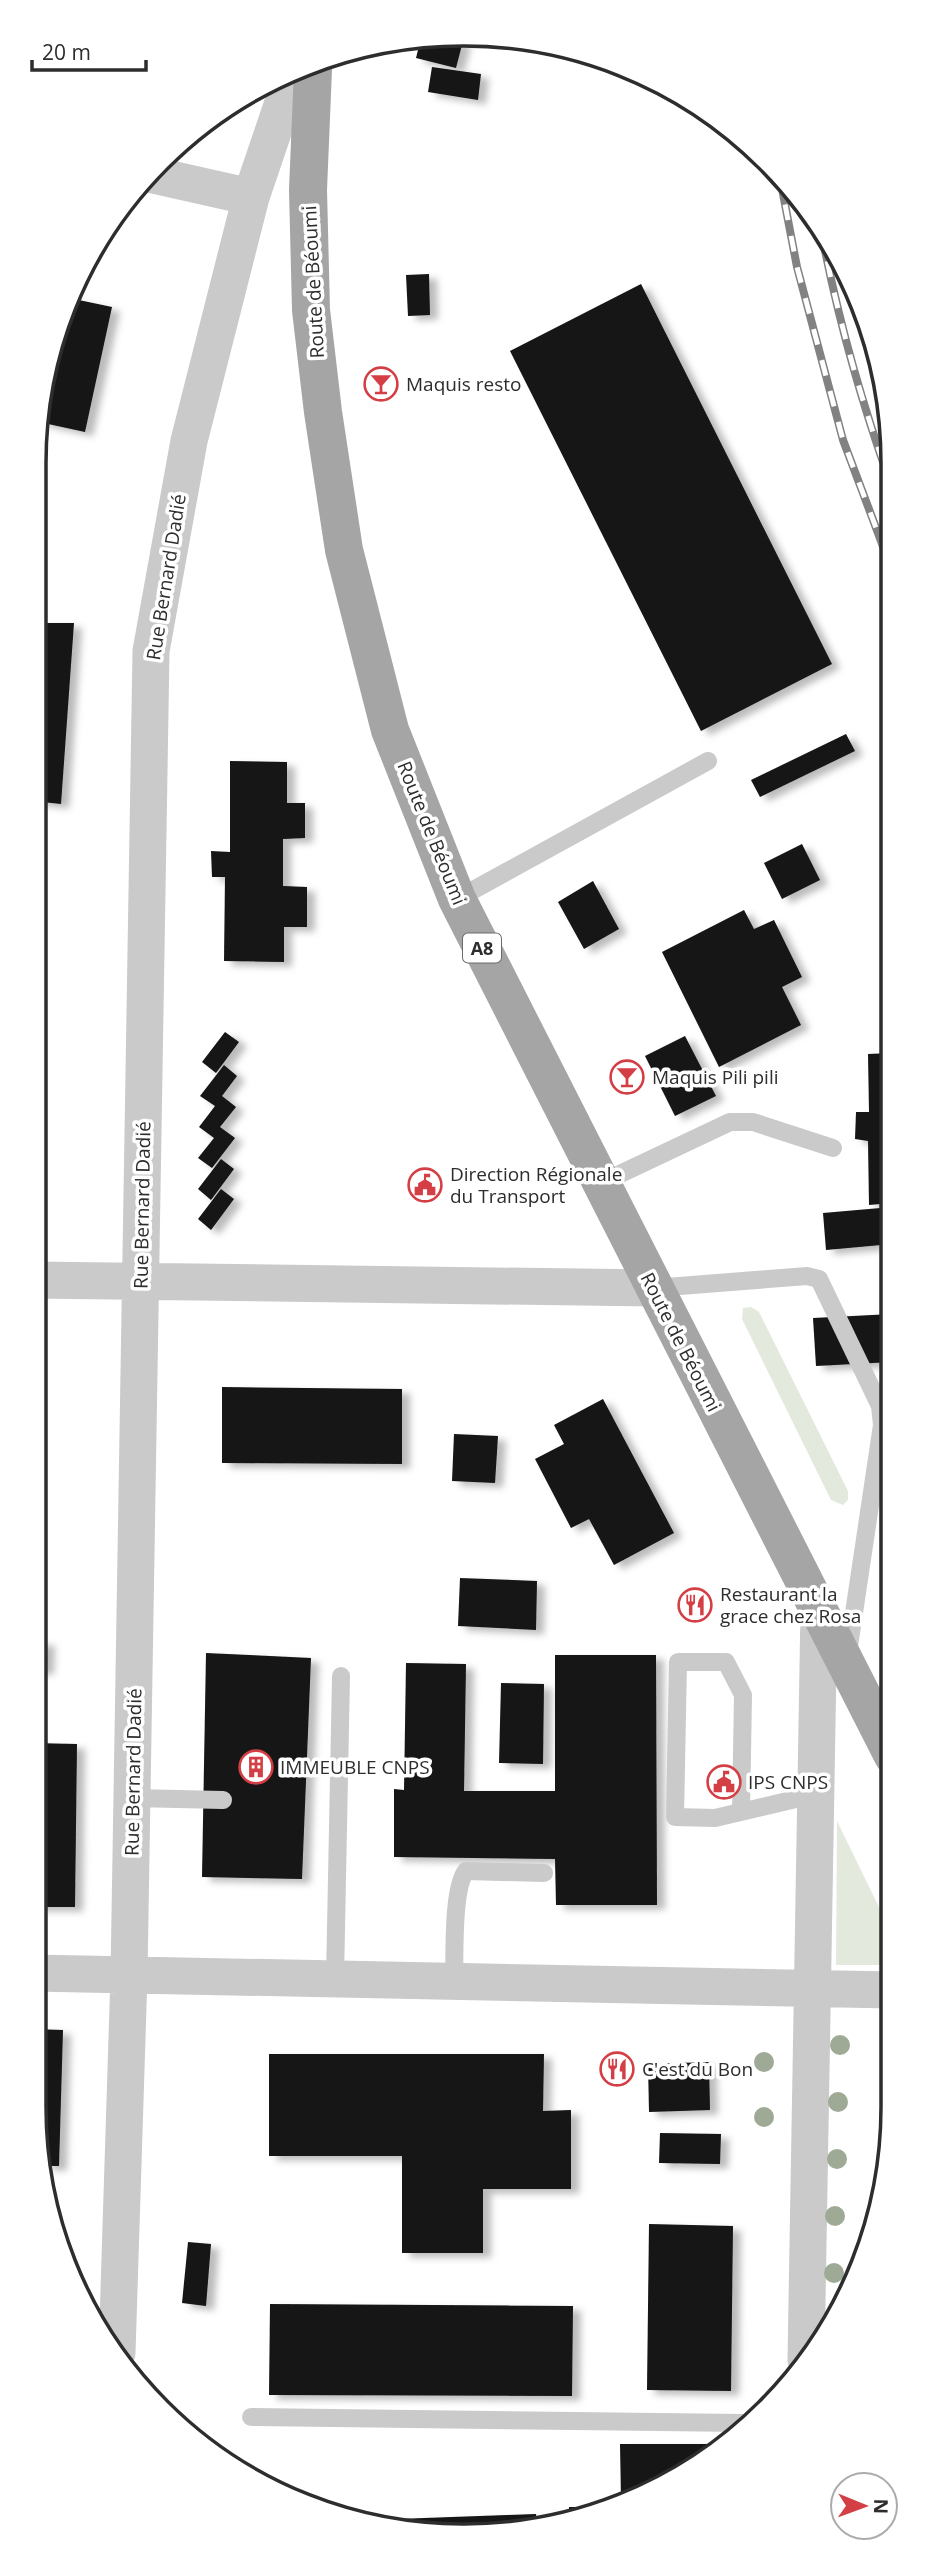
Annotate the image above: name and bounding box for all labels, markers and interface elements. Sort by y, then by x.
scale bar [32,28,145,72]
text: 20 m [42,38,91,66]
street label: Route de Béoumi [296,205,330,359]
bar icon: Maquis resto [362,365,400,403]
place label: Maquis resto [406,371,521,397]
street label: Rue Bernard Dadié [140,492,192,662]
street label: Route de Béoumi [391,757,473,909]
road number: A8 [463,933,501,962]
bar icon: Maquis Pili pili [608,1058,646,1096]
place label: Maquis Pili pili [652,1064,778,1090]
street label: Rue Bernard Dadié [128,1121,156,1289]
place label: Direction Régionale du Transport [450,1161,622,1209]
public building icon: Direction Régionale du Transport [406,1166,444,1204]
street label: Route de Béoumi [635,1268,727,1416]
place label: Restaurant la grace chez Rosa [720,1581,861,1629]
restaurant icon: Restaurant la grace chez Rosa [676,1586,714,1624]
street label: Rue Bernard Dadié [119,1688,147,1856]
building icon: IMMEUBLE CNPS [237,1748,275,1786]
place label: IMMEUBLE CNPS [280,1754,430,1780]
public building icon: IPS CNPS [705,1763,743,1801]
place label: IPS CNPS [748,1769,828,1795]
restaurant icon: C'est du Bon [598,2050,636,2088]
place label: C'est du Bon [642,2056,753,2082]
north arrow [829,2471,899,2541]
text: N [868,2498,894,2514]

